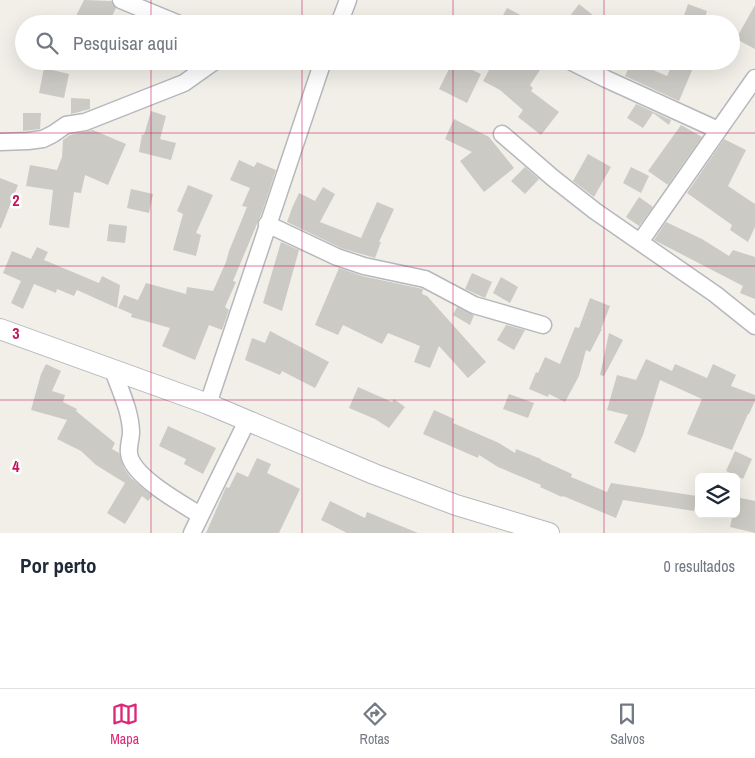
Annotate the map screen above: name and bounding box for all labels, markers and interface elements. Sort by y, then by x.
search box [15,15,740,70]
icon: search [33,29,61,57]
text: Pesquisar aqui [73,30,178,56]
text: 2 [12,189,20,211]
text: 3 [12,322,20,344]
text: 4 [12,455,20,477]
map controls [695,473,740,518]
button: layers [695,473,740,518]
text: Por perto [20,551,97,580]
text: 0 resultados [664,555,735,577]
tab: Mapa [110,700,139,748]
tab: Rotas [360,700,390,748]
tab: Salvos [610,700,645,748]

